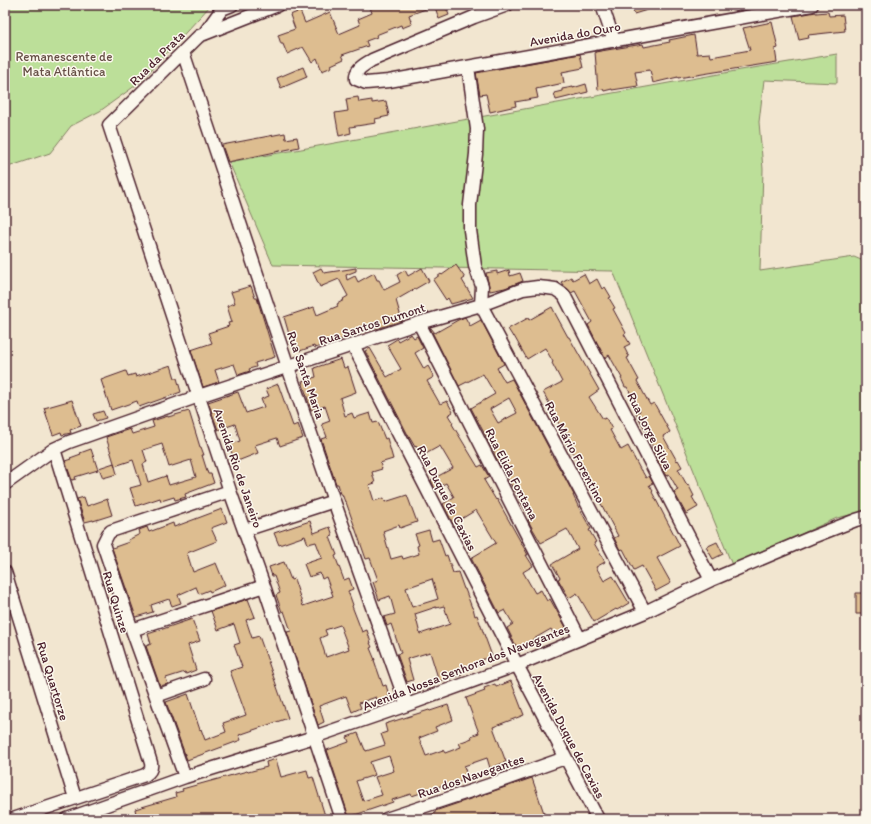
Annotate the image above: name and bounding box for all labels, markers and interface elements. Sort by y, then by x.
street label: Avenida do Ouro [528,19,622,49]
street label: Rua da Prata [126,27,188,89]
park label: Remanescente de Mata Atlântica [15,49,113,79]
street label: Rua Santos Dumont [317,300,427,348]
street label: Rua Santa Maria [284,329,328,421]
street label: Rua Jorge Silva [624,390,676,472]
street label: Rua Mário Forentino [542,399,608,506]
street label: Avenida Rio de Janeiro [210,406,266,530]
street label: Rua Elida Fontana [482,426,542,523]
street label: Rua Duque de Caxias [414,443,480,553]
street label: Rua Quinze [100,569,132,635]
street label: Avenida Nossa Senhora dos Navegantes [360,620,572,713]
street label: Rua Quartorze [34,640,72,722]
street label: Avenida Duque de Caxias [530,671,608,801]
street label: Rua dos Navegantes [416,751,526,801]

